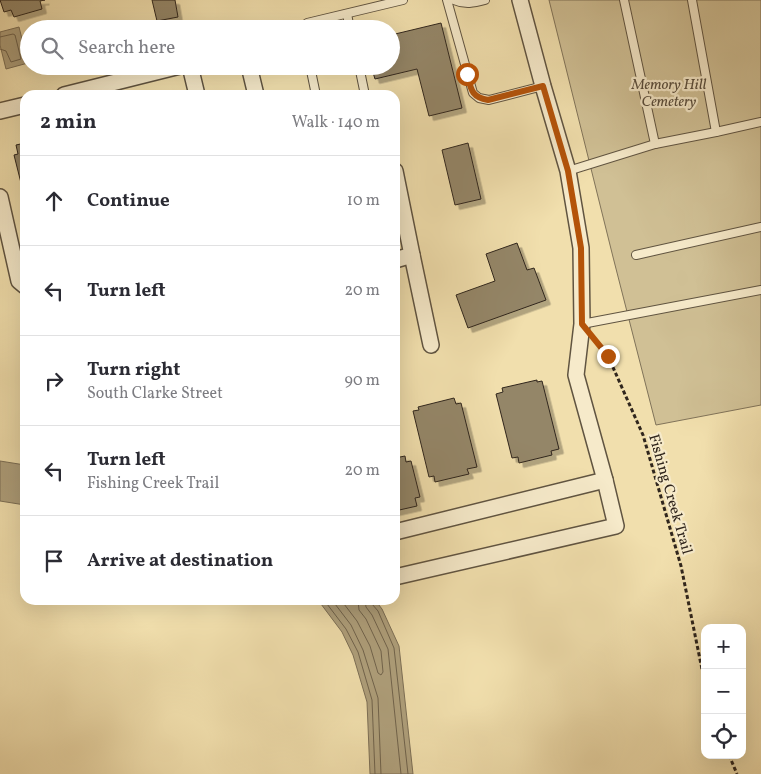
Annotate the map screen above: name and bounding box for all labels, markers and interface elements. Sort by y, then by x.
search box [20,20,400,75]
icon: search [38,34,66,62]
text: Search here [78,35,175,61]
route start [456,63,479,86]
park label: Memory Hill Cemetery [630,75,707,113]
text: 2 min [40,108,97,137]
text: Walk · 140 m [292,112,380,134]
icon: ahead [40,187,68,215]
text: Continue [87,188,170,214]
text: 10 m [347,190,380,212]
icon: left [40,277,68,305]
text: Turn left [87,278,166,304]
text: 20 m [345,280,380,302]
route end [597,345,620,368]
text: Turn right [87,357,180,383]
icon: right [40,367,68,395]
text: 90 m [344,370,380,392]
text: South Clarke Street [87,383,223,405]
street label: Fishing Creek Trail [642,432,697,557]
text: Turn left [87,447,166,473]
icon: left [40,457,68,485]
text: 20 m [345,460,380,482]
text: Fishing Creek Trail [87,473,219,495]
icon: arrive [40,547,68,575]
text: Arrive at destination [87,548,273,574]
map controls [701,624,746,759]
button: + [701,624,746,669]
button: − [701,669,746,714]
button: locate [701,714,746,759]

